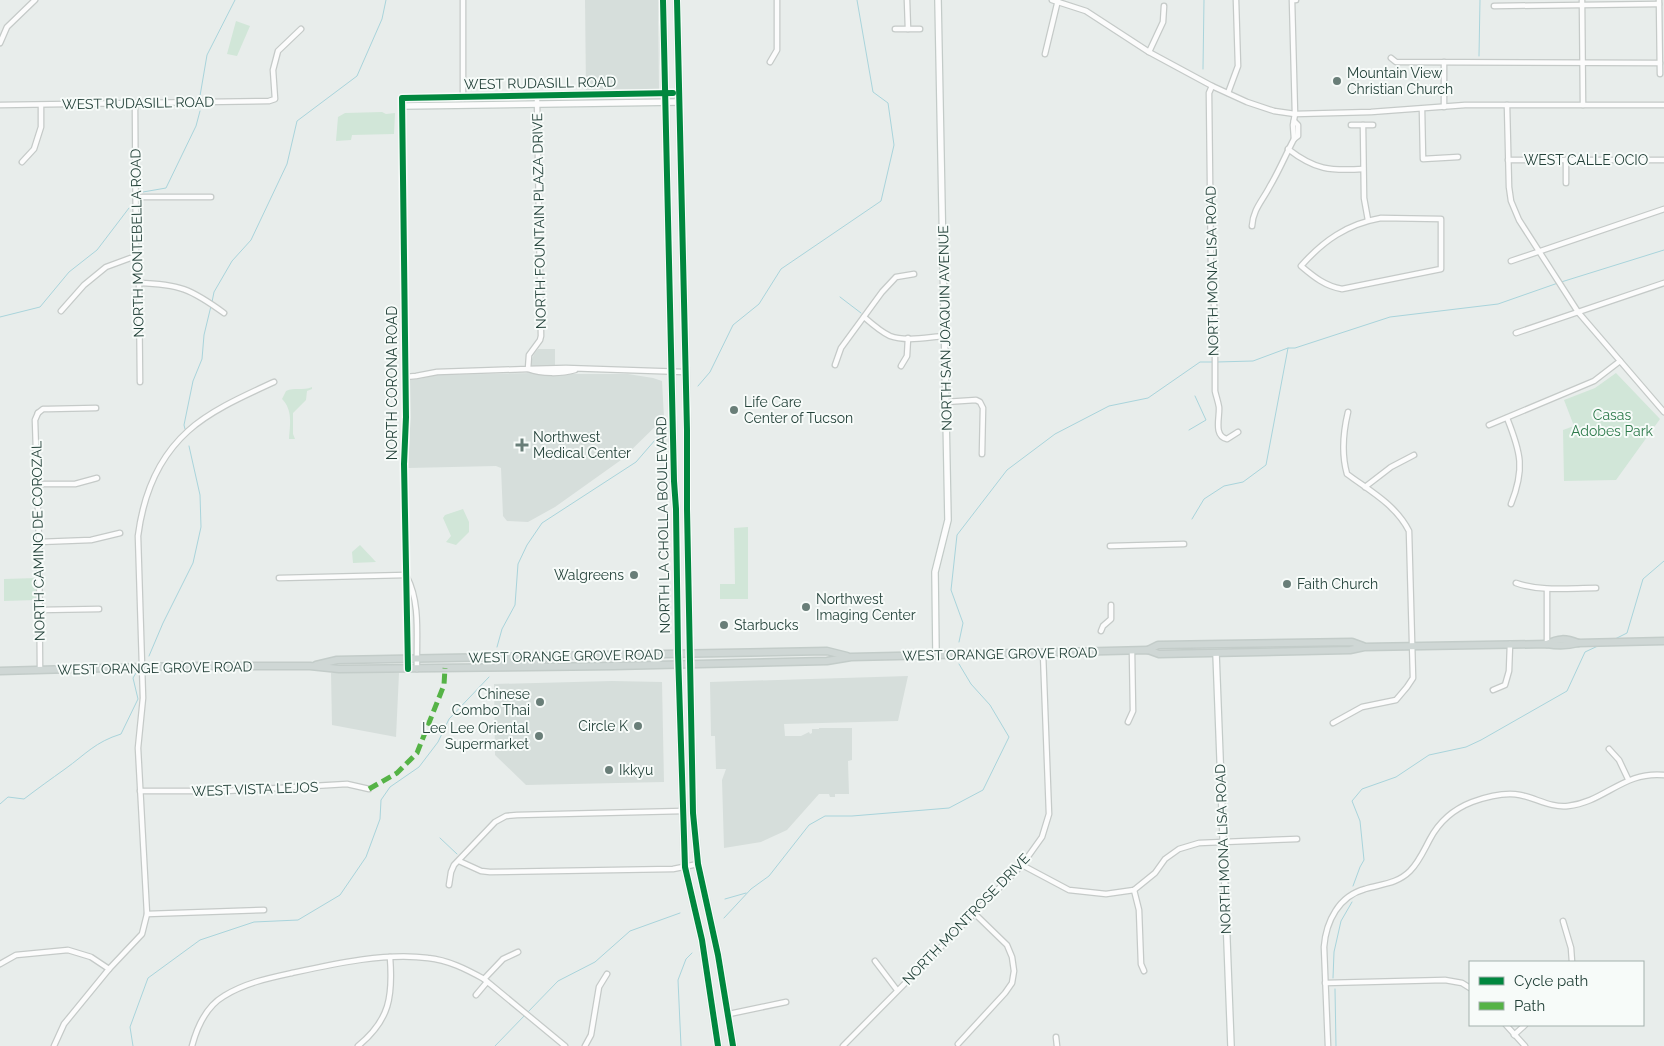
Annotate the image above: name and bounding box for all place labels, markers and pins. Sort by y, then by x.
place label: Mountain View Christian Church [1347,65,1453,97]
marker: Mountain View Christian Church [1331,75,1343,87]
place label: Life Care Center of Tucson [744,394,853,426]
marker: Life Care Center of Tucson [728,404,740,416]
place label: Northwest Medical Center [533,429,631,461]
marker: Northwest Medical Center [515,438,529,452]
place label: Walgreens [554,567,624,583]
marker: Walgreens [628,569,640,581]
place label: Faith Church [1297,576,1378,592]
marker: Faith Church [1281,578,1293,590]
place label: Northwest Imaging Center [816,591,916,623]
marker: Northwest Imaging Center [800,601,812,613]
place label: Starbucks [734,617,799,633]
marker: Starbucks [718,619,730,631]
place label: Chinese Combo Thai [452,686,530,718]
marker: Chinese Combo Thai [534,696,546,708]
place label: Circle K [578,718,628,734]
place label: Lee Lee Oriental Supermarket [422,720,529,752]
marker: Circle K [632,720,644,732]
marker: Lee Lee Oriental Supermarket [533,730,545,742]
place label: Ikkyu [619,762,653,778]
marker: Ikkyu [603,764,615,776]

